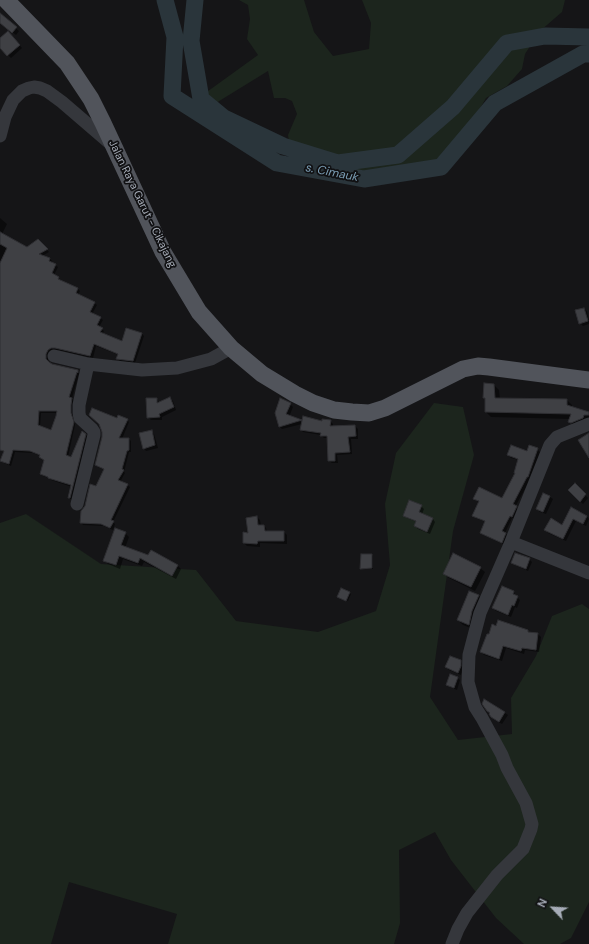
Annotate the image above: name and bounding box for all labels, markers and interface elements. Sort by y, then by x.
street label: Jalan Raya Garut - Cikajang [105,138,179,270]
water label: s. Cimauk [304,161,360,185]
north arrow [533,888,573,928]
text: N [534,896,550,910]

